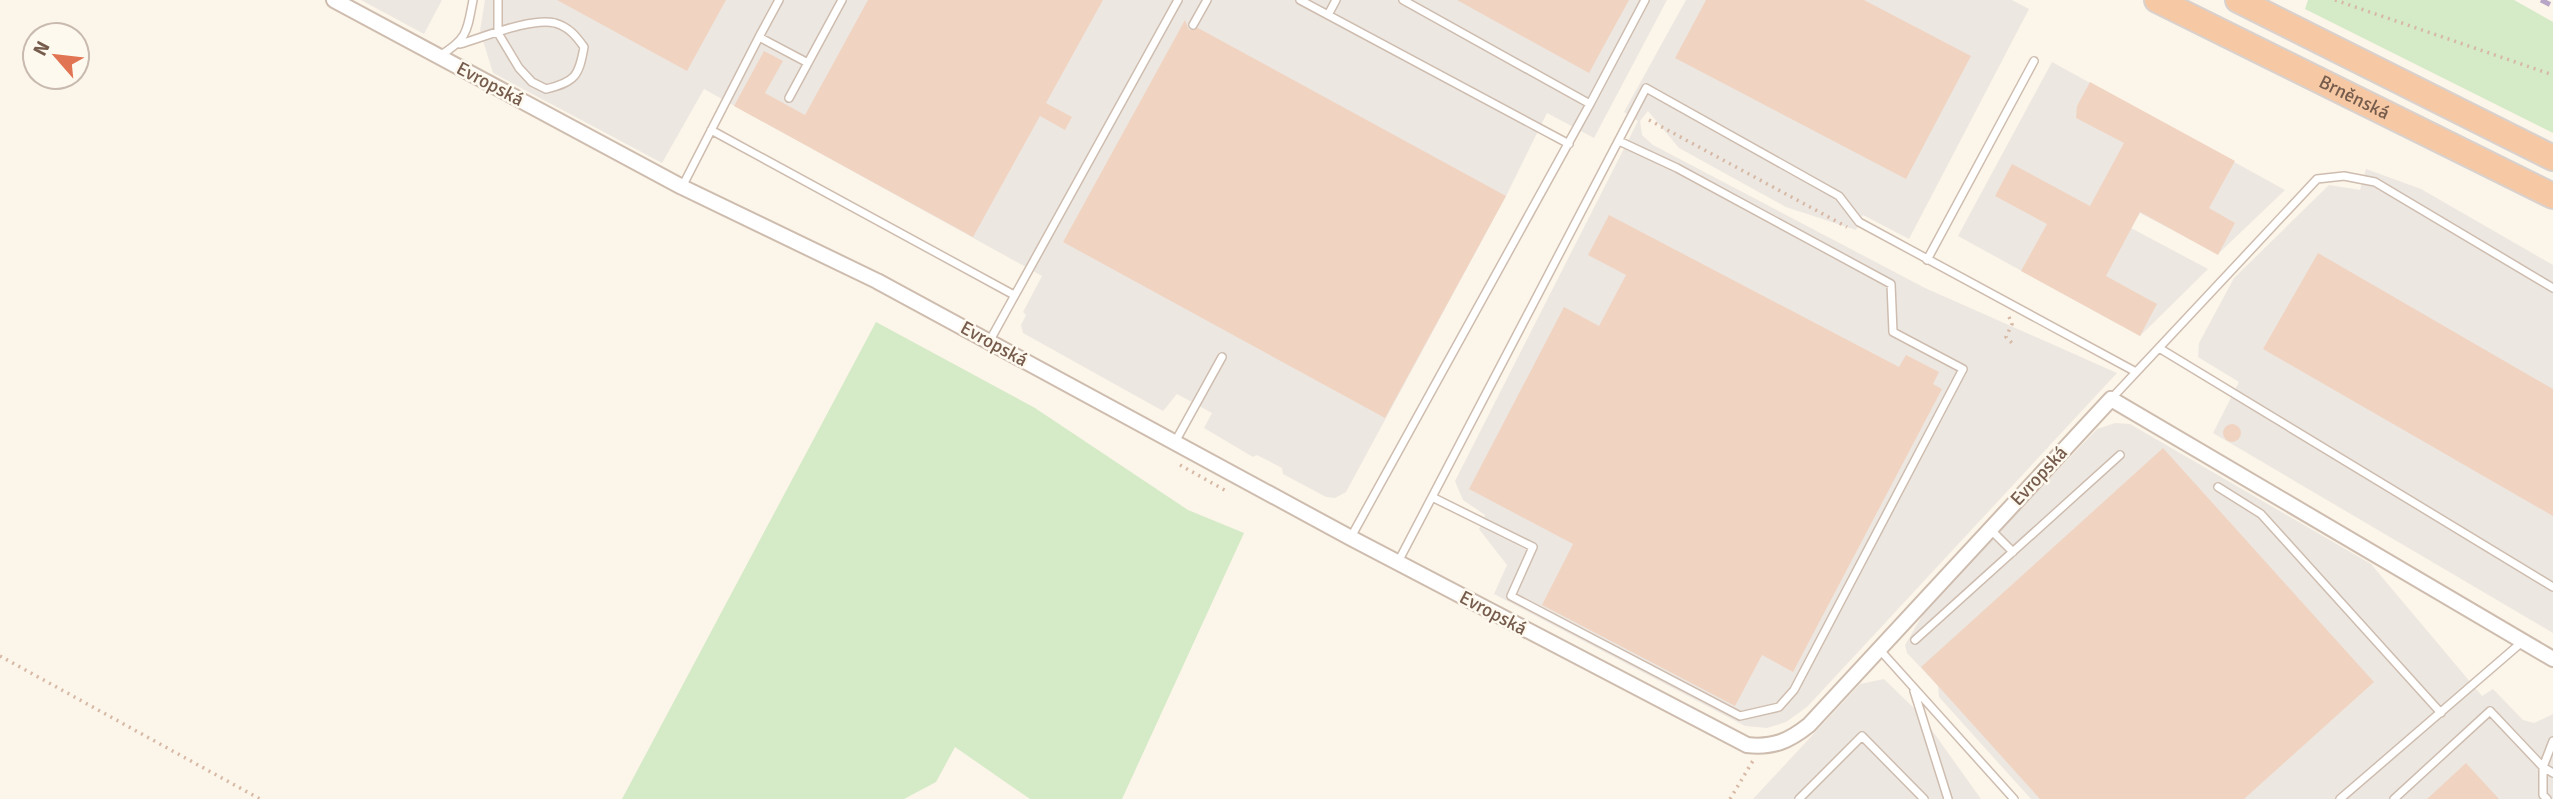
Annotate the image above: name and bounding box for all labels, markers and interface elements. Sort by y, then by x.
north arrow [21,21,91,91]
text: N [28,37,56,60]
street label: Evropská [452,56,528,112]
street label: Brněnská [2315,70,2394,125]
street label: Evropská [956,316,1032,372]
street label: Evropská [2005,441,2073,511]
street label: Evropská [1455,585,1531,641]

